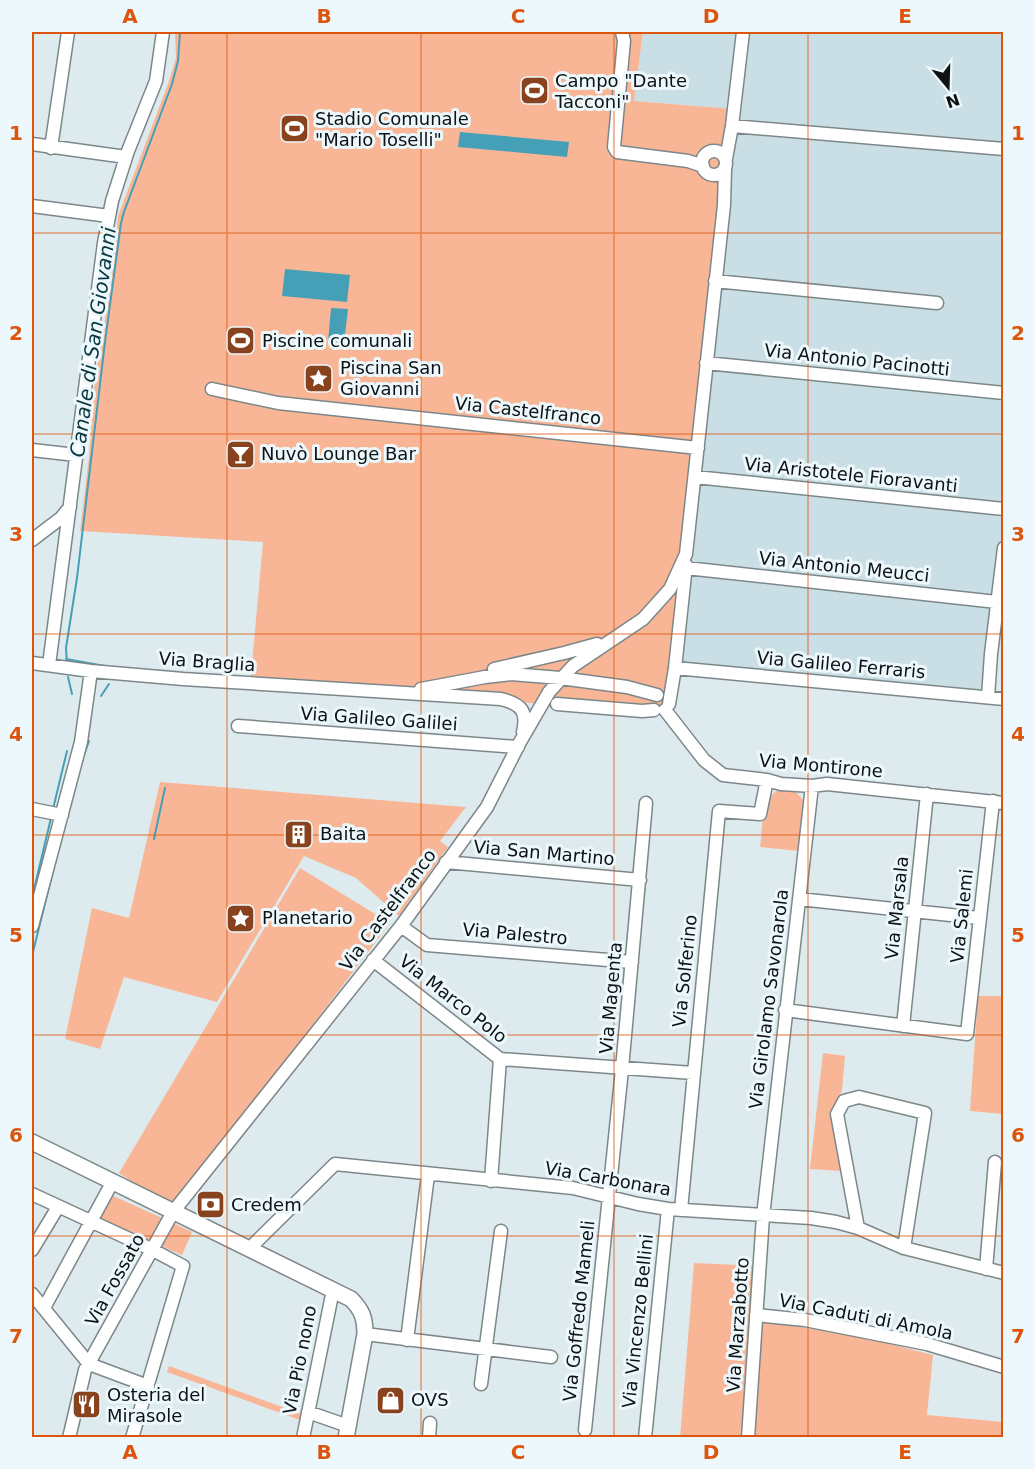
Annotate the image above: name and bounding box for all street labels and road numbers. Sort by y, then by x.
street label: Via Antonio Pacinotti [763,339,951,380]
street label: Via Castelfranco [454,392,602,429]
street label: Via Aristotele Fioravanti [743,453,959,496]
street label: Via Antonio Meucci [758,547,930,586]
street label: Via Galileo Ferraris [756,647,926,682]
street label: Via Braglia [158,648,256,675]
street label: Via Galileo Galilei [300,703,458,734]
street label: Via Montirone [758,750,884,781]
street label: Via San Martino [473,836,616,869]
street label: Via Castelfranco [335,845,440,975]
street label: Via Marsala [881,855,912,961]
street label: Via Salemi [946,868,977,964]
street label: Via Girolamo Savonarola [745,888,792,1110]
street label: Via Solferino [668,913,701,1028]
street label: Via Palestro [462,918,568,949]
street label: Via Magenta [595,941,626,1055]
street label: Via Marco Polo [395,950,511,1047]
street label: Via Carbonara [543,1157,673,1200]
street label: Via Goffredo Mameli [559,1219,598,1403]
street label: Via Fossato [81,1230,149,1330]
street label: Via Vincenzo Bellini [618,1233,657,1409]
street label: Via Marzabotto [722,1257,753,1393]
street label: Via Caduti di Amola [777,1289,955,1344]
street label: Via Pio nono [279,1304,320,1416]

